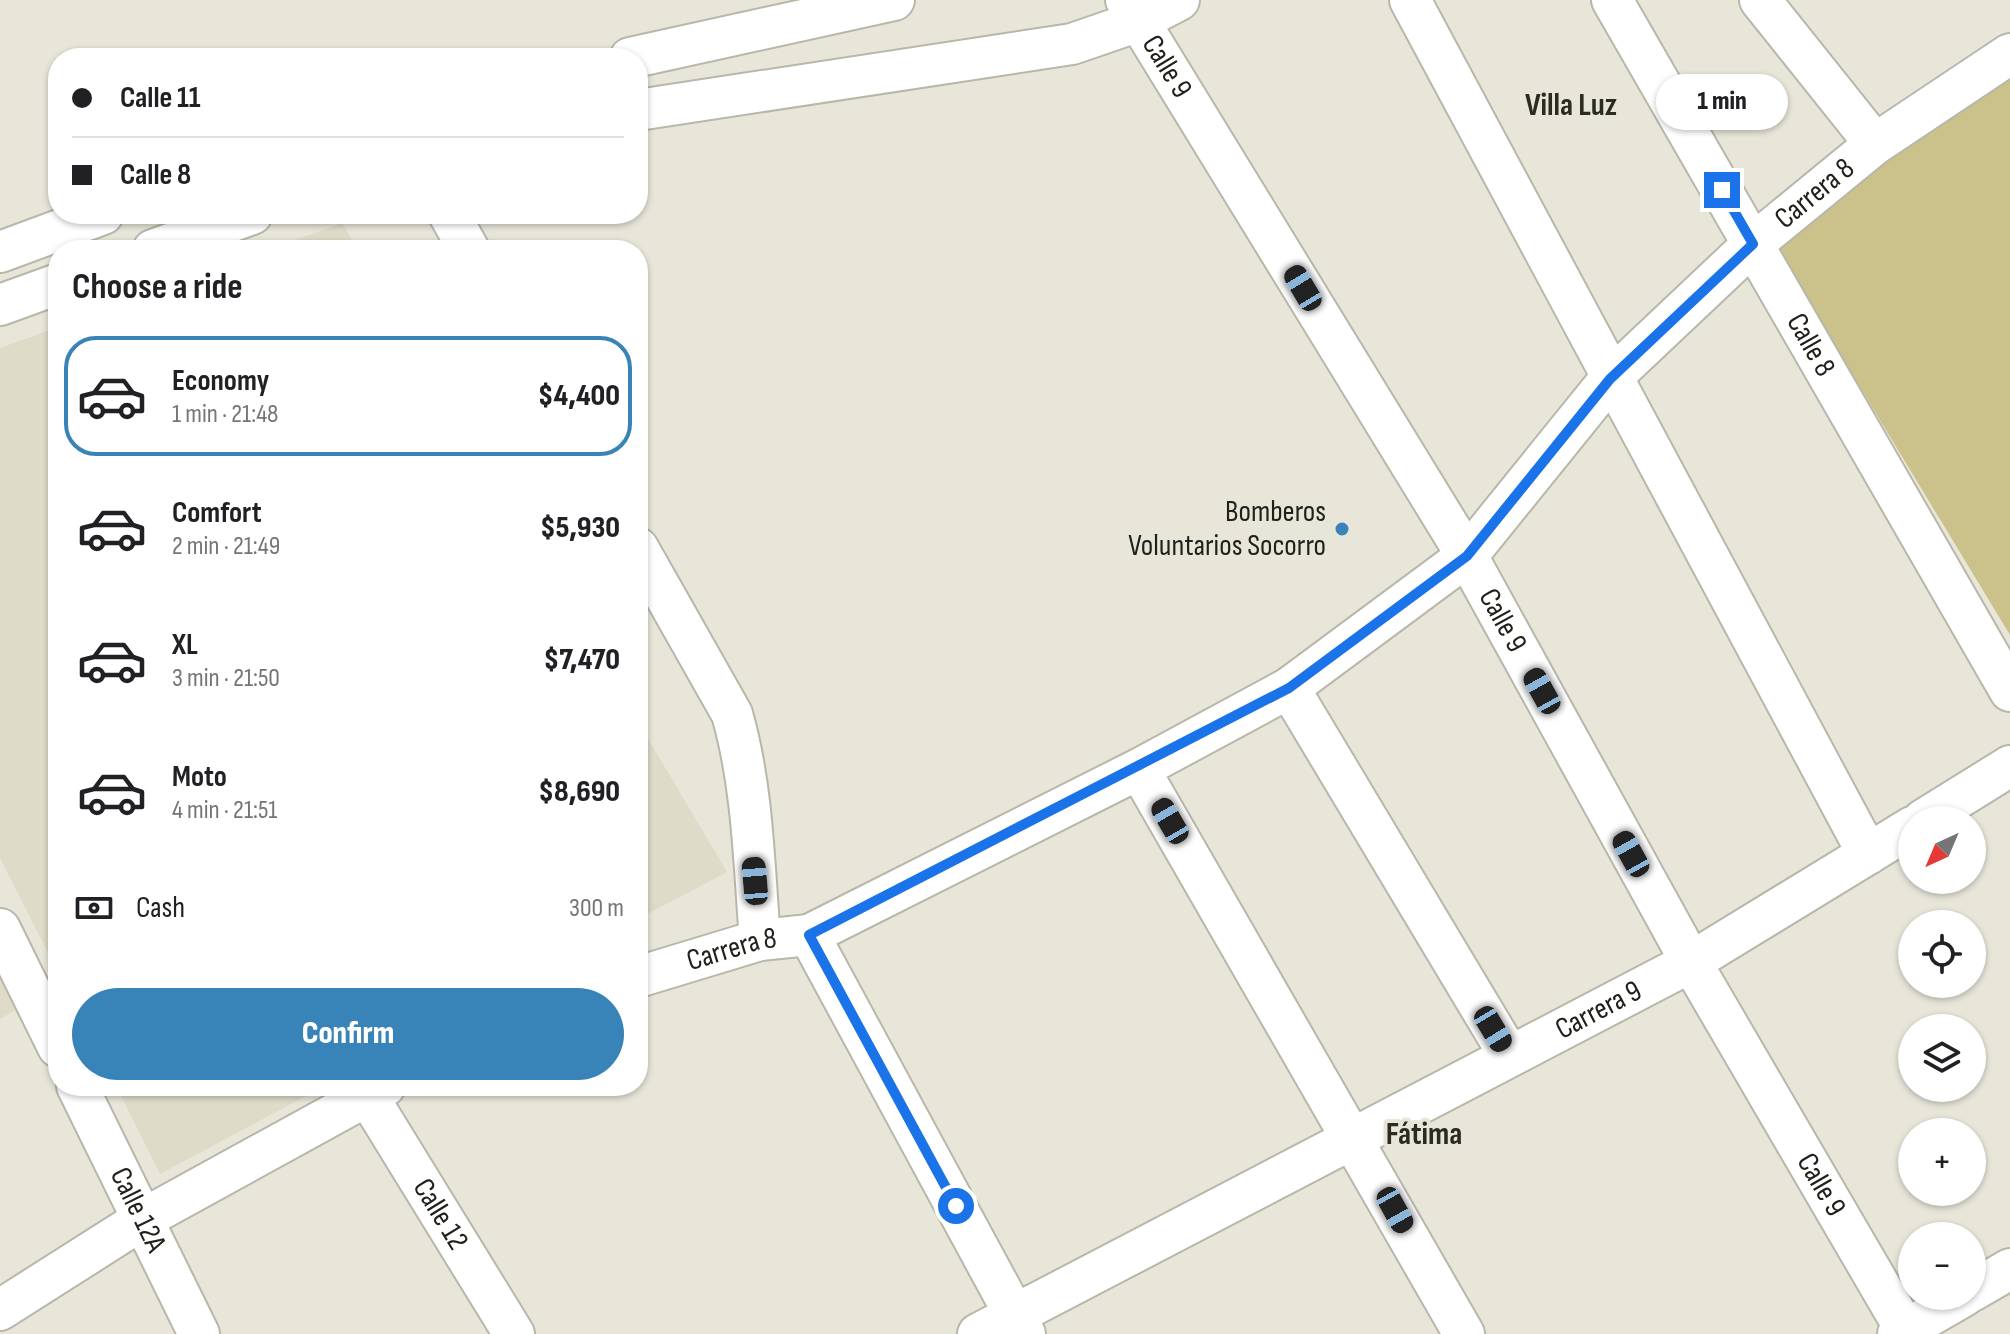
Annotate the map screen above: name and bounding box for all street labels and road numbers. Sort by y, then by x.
street label: Calle 9 [1134,29,1200,104]
street label: Carrera 8 [1768,150,1862,237]
street label: Calle 8 [1778,307,1843,383]
street label: Calle 9 [1471,583,1535,659]
street label: Carrera 8 [683,920,778,979]
street label: Carrera 9 [1549,973,1648,1047]
street label: Calle 9 [1789,1147,1853,1223]
street label: Calle 12A [102,1162,174,1258]
street label: Calle 12 [405,1172,476,1256]

